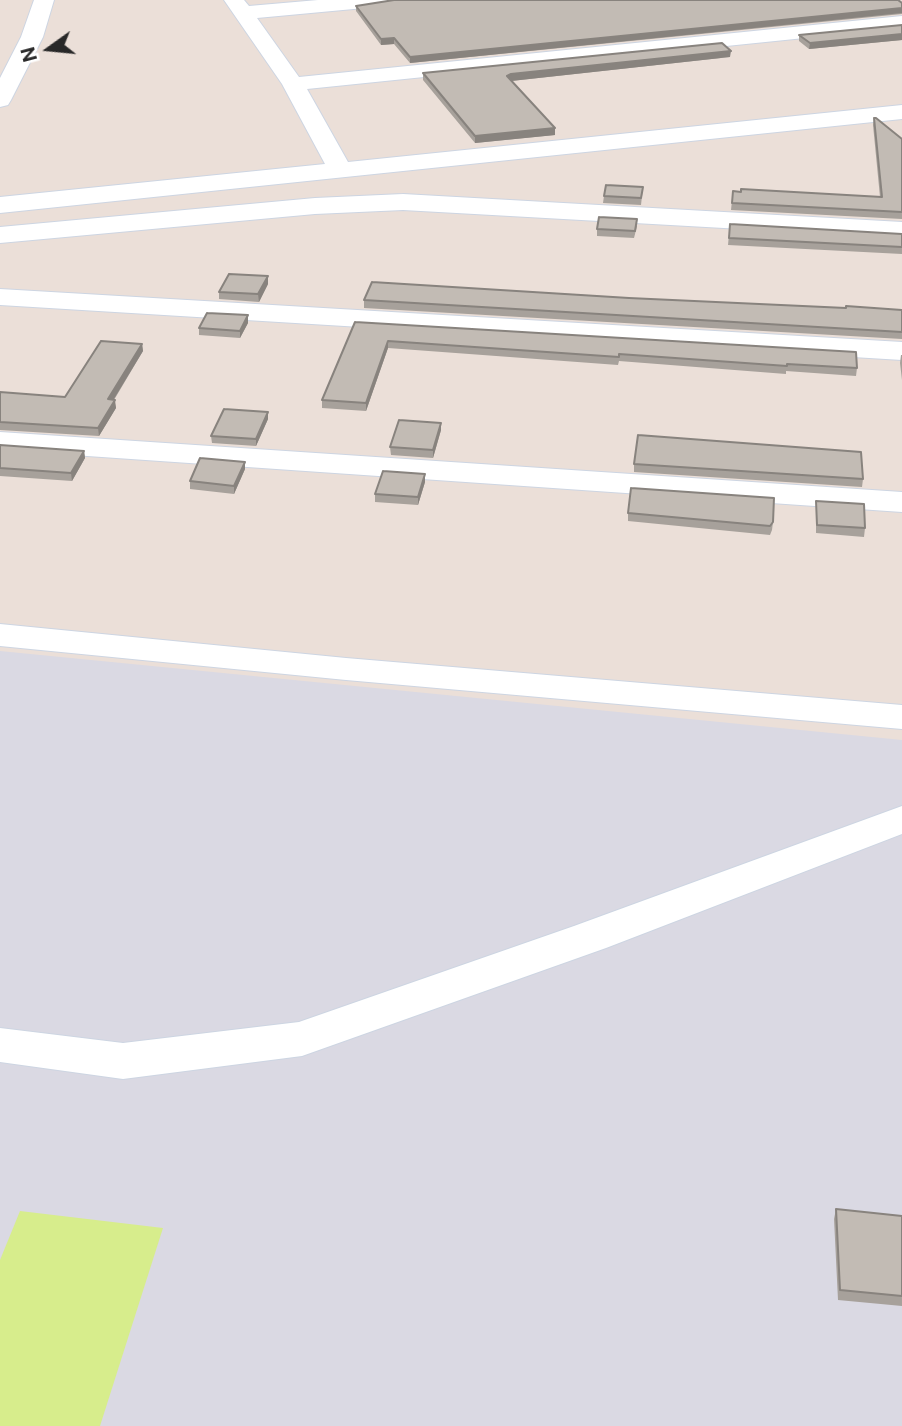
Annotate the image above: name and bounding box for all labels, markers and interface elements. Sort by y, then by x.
north arrow [14,14,84,84]
text: N [16,44,41,64]

